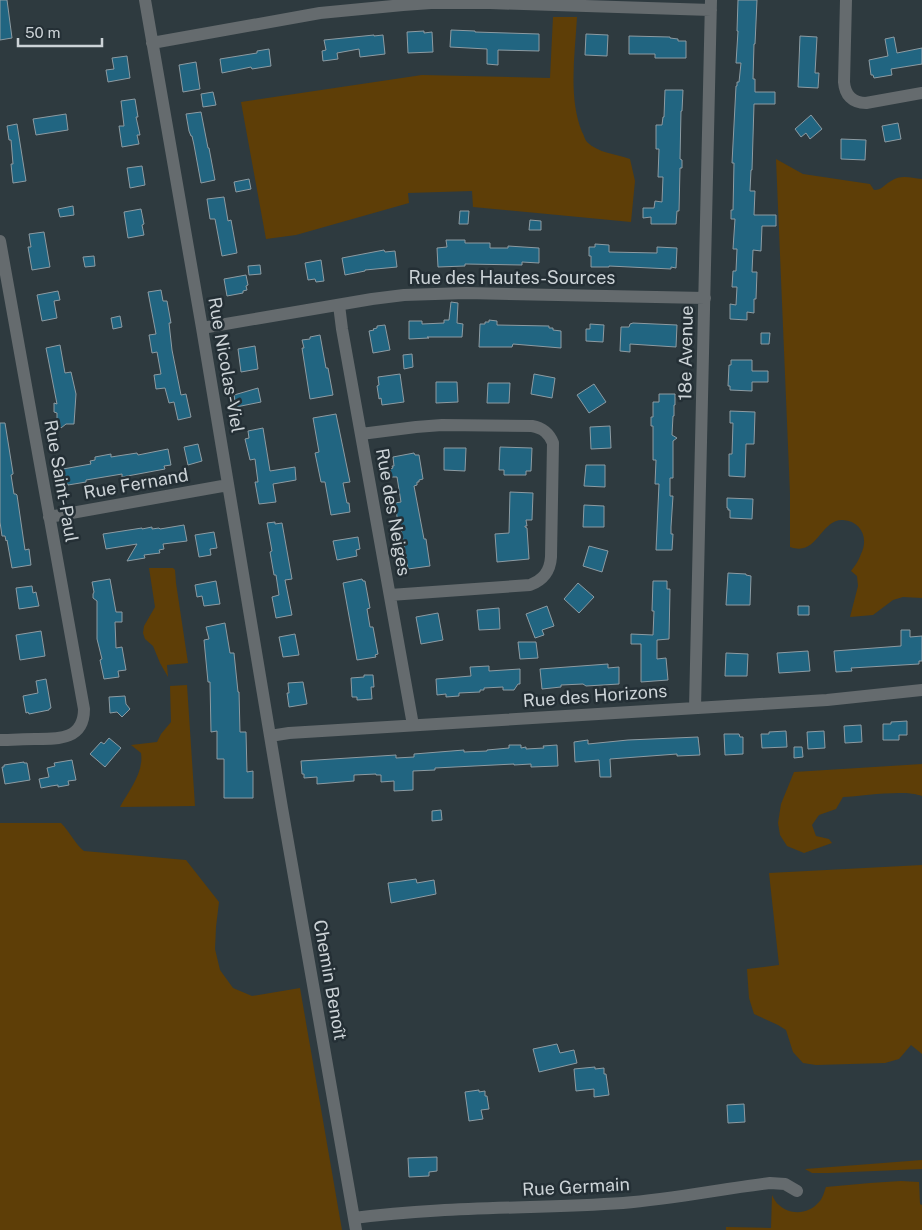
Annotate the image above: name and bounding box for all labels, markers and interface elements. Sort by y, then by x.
scale bar [18,15,101,47]
text: 50 m [25,24,60,41]
street label: Rue des Hautes-Sources [409,267,615,288]
street label: Rue Nicolas-Viel [204,295,249,434]
street label: 18e Avenue [674,305,697,401]
street label: Rue Saint-Paul [40,418,83,544]
street label: Rue des Neiges [372,446,415,577]
street label: Rue Fernand [82,464,190,503]
street label: Rue des Horizons [522,680,668,711]
street label: Chemin Benoît [310,918,351,1042]
street label: Rue Germain [522,1173,630,1200]

